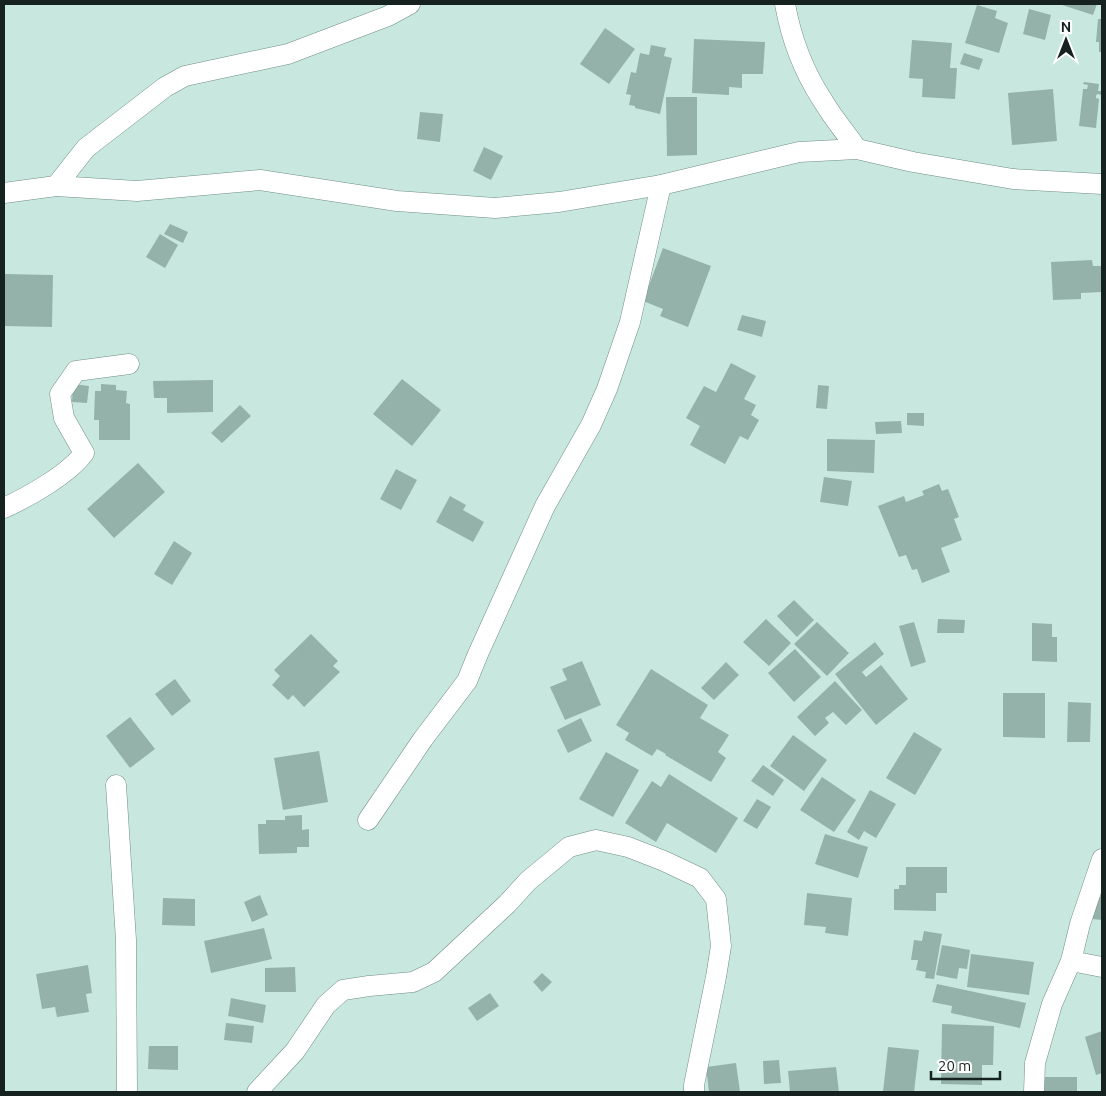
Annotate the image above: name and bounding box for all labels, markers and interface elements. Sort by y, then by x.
north arrow [1041,15,1091,65]
text: N [1061,19,1071,35]
scale bar [931,1048,1000,1080]
text: 20 m [938,1057,971,1074]

